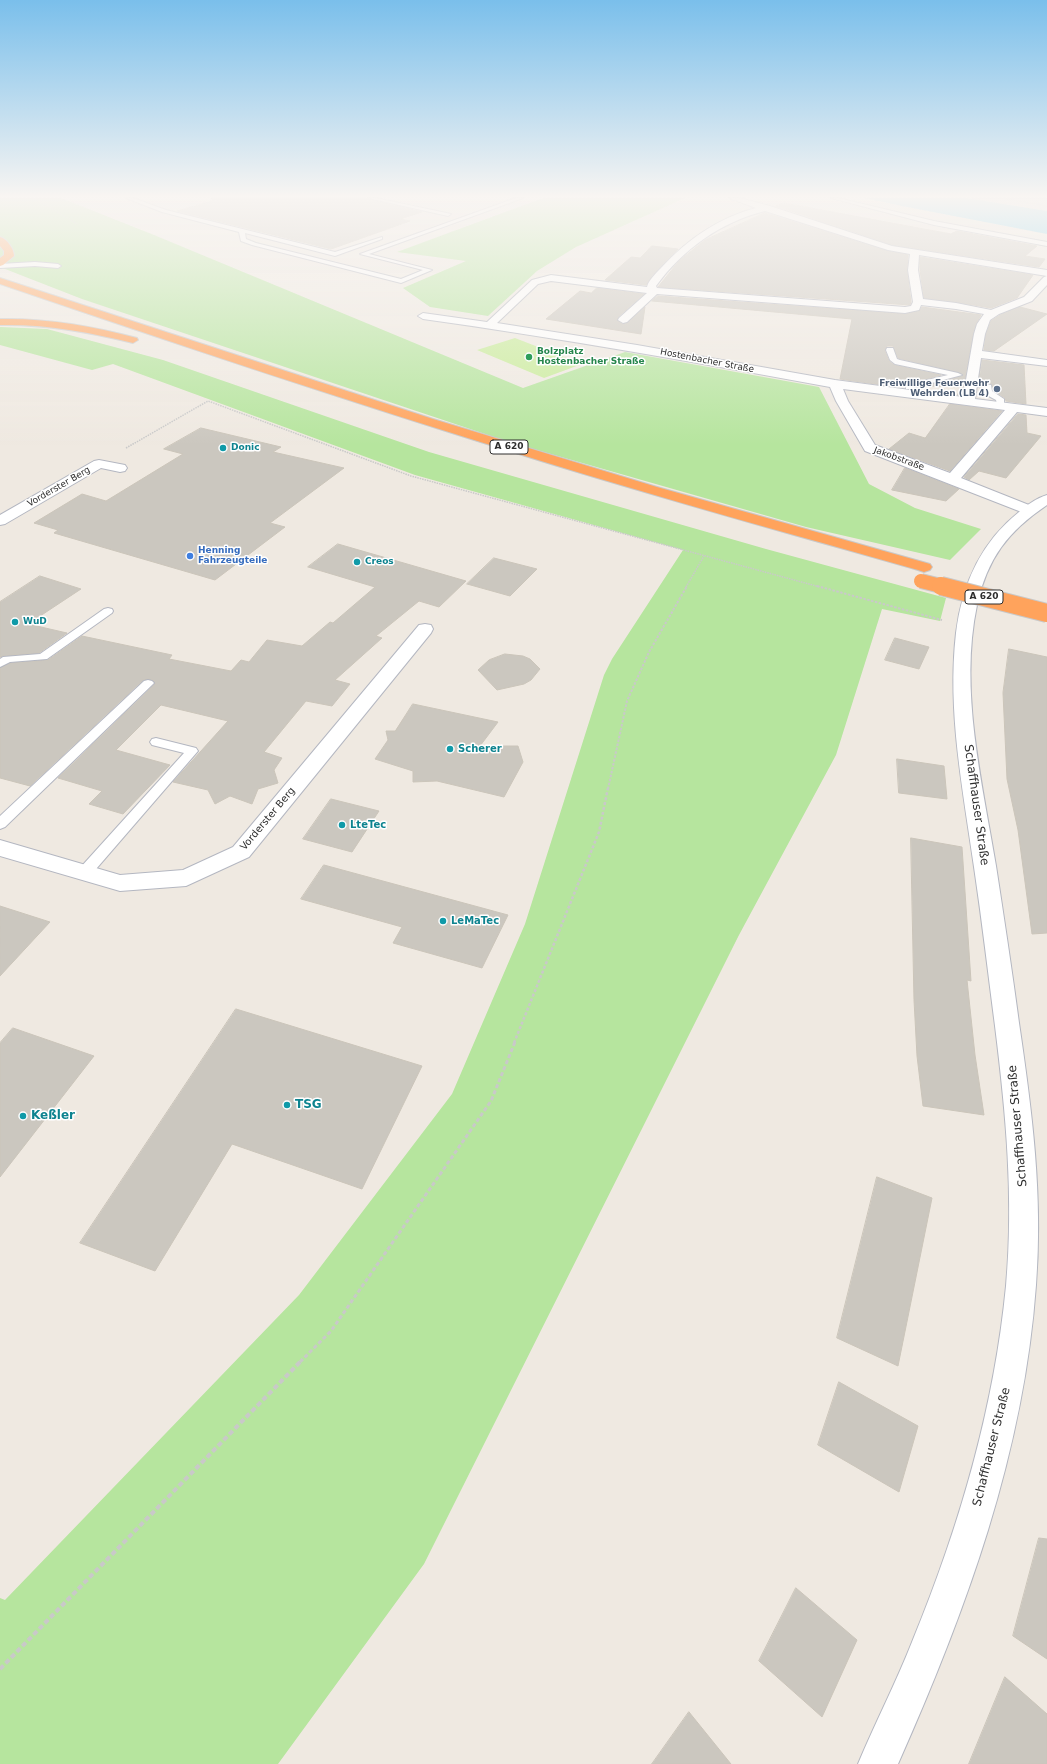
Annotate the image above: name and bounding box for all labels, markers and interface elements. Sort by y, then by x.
place label: Bolzplatz Hostenbacher Straße [537,347,645,368]
street label: Hostenbacher Straße [659,347,755,375]
marker: Bolzplatz Hostenbacher Straße [524,352,534,362]
place label: Freiwillige Feuerwehr Wehrden (LB 4) [879,379,989,400]
marker: Freiwillige Feuerwehr Wehrden (LB 4) [992,384,1002,394]
road number: A 620 [490,440,528,454]
marker: Donic [218,443,228,453]
place label: Donic [231,443,259,453]
street label: Jakobstraße [872,445,926,473]
street label: Vorderster Berg [26,465,92,509]
place label: Henning Fahrzeugteile [198,546,267,567]
marker: Henning Fahrzeugteile [185,551,195,561]
marker: Creos [352,557,362,567]
place label: Creos [365,557,394,567]
road number: A 620 [965,590,1003,604]
marker: WuD [10,617,20,627]
place label: WuD [23,617,47,627]
place label: Scherer [458,743,502,755]
marker: Scherer [445,744,455,754]
street label: Schaffhauser Straße [960,744,992,866]
street label: Vorderster Berg [238,785,298,853]
place label: LteTec [350,819,386,831]
marker: LteTec [337,820,347,830]
place label: LeMaTec [451,915,499,927]
marker: LeMaTec [438,916,448,926]
street label: Schaffhauser Straße [1006,1065,1030,1187]
place label: TSG [295,1098,322,1112]
marker: TSG [282,1100,292,1110]
place label: Keßler [31,1109,75,1123]
marker: Keßler [18,1111,28,1121]
street label: Schaffhauser Straße [970,1386,1014,1508]

